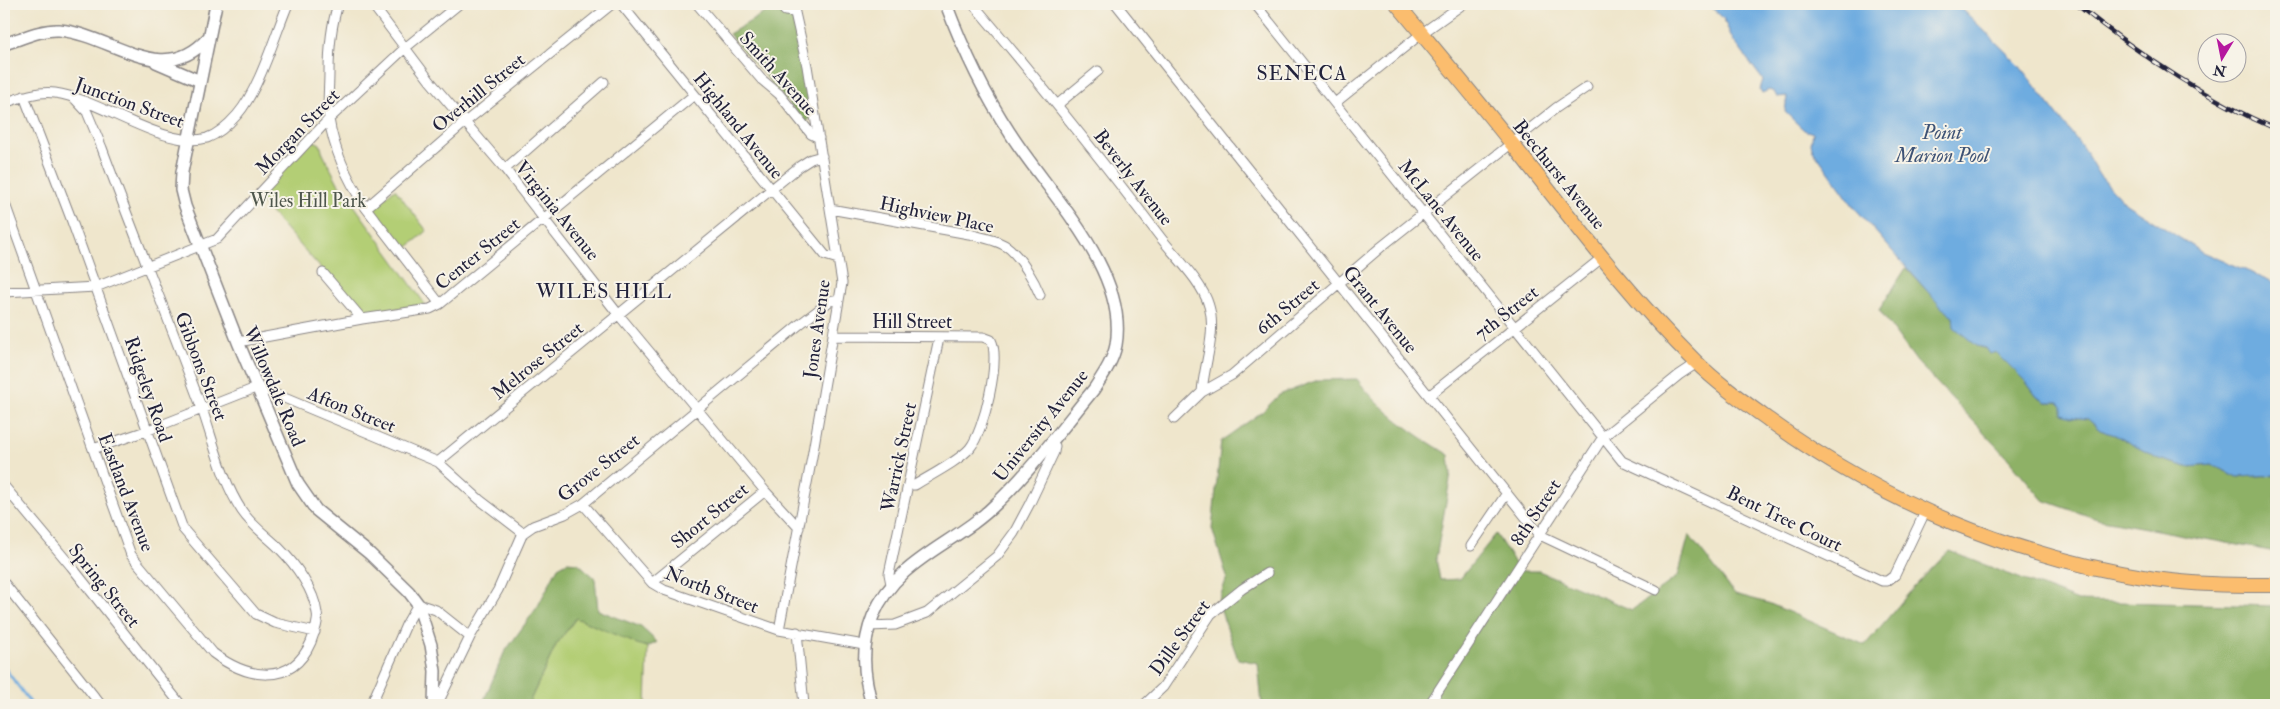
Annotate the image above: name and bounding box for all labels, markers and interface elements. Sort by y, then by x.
street label: Smith Avenue [734,26,822,121]
north arrow [2198,32,2248,82]
street label: Overhill Street [427,48,530,138]
district label: SENECA [1256,61,1348,86]
text: N [2212,61,2228,80]
street label: Highland Avenue [688,67,789,184]
street label: Junction Street [71,72,188,134]
street label: Morgan Street [251,83,345,180]
street label: Beechurst Avenue [1508,115,1611,234]
water label: Point Marion Pool [1894,120,1991,168]
street label: Beverly Avenue [1088,125,1178,231]
street label: McLane Avenue [1393,155,1490,266]
street label: Virginia Avenue [510,156,605,265]
park label: Wiles Hill Park [249,189,366,213]
street label: Highview Place [878,191,996,239]
street label: Center Street [430,212,525,295]
street label: Grant Avenue [1338,261,1423,358]
street label: 6th Street [1251,273,1324,340]
street label: Jones Avenue [798,278,836,381]
district label: WILES HILL [535,279,672,304]
street label: 7th Street [1470,280,1543,345]
street label: Gibbons Street [169,308,233,424]
street label: Hill Street [872,310,952,334]
street label: Melrose Street [487,316,588,405]
street label: Willowdale Road [238,322,310,451]
street label: Ridgeley Road [119,333,178,446]
street label: University Avenue [988,364,1094,487]
street label: Afton Street [303,381,399,438]
street label: Warrick Street [875,400,922,515]
street label: Grove Street [553,428,645,507]
street label: Eastland Avenue [92,430,160,555]
street label: 8th Street [1505,475,1566,550]
street label: Short Street [666,477,753,554]
street label: Bent Tree Court [1723,481,1846,557]
street label: Spring Street [62,539,145,633]
street label: North Street [661,561,762,619]
street label: Dille Street [1144,595,1215,680]

